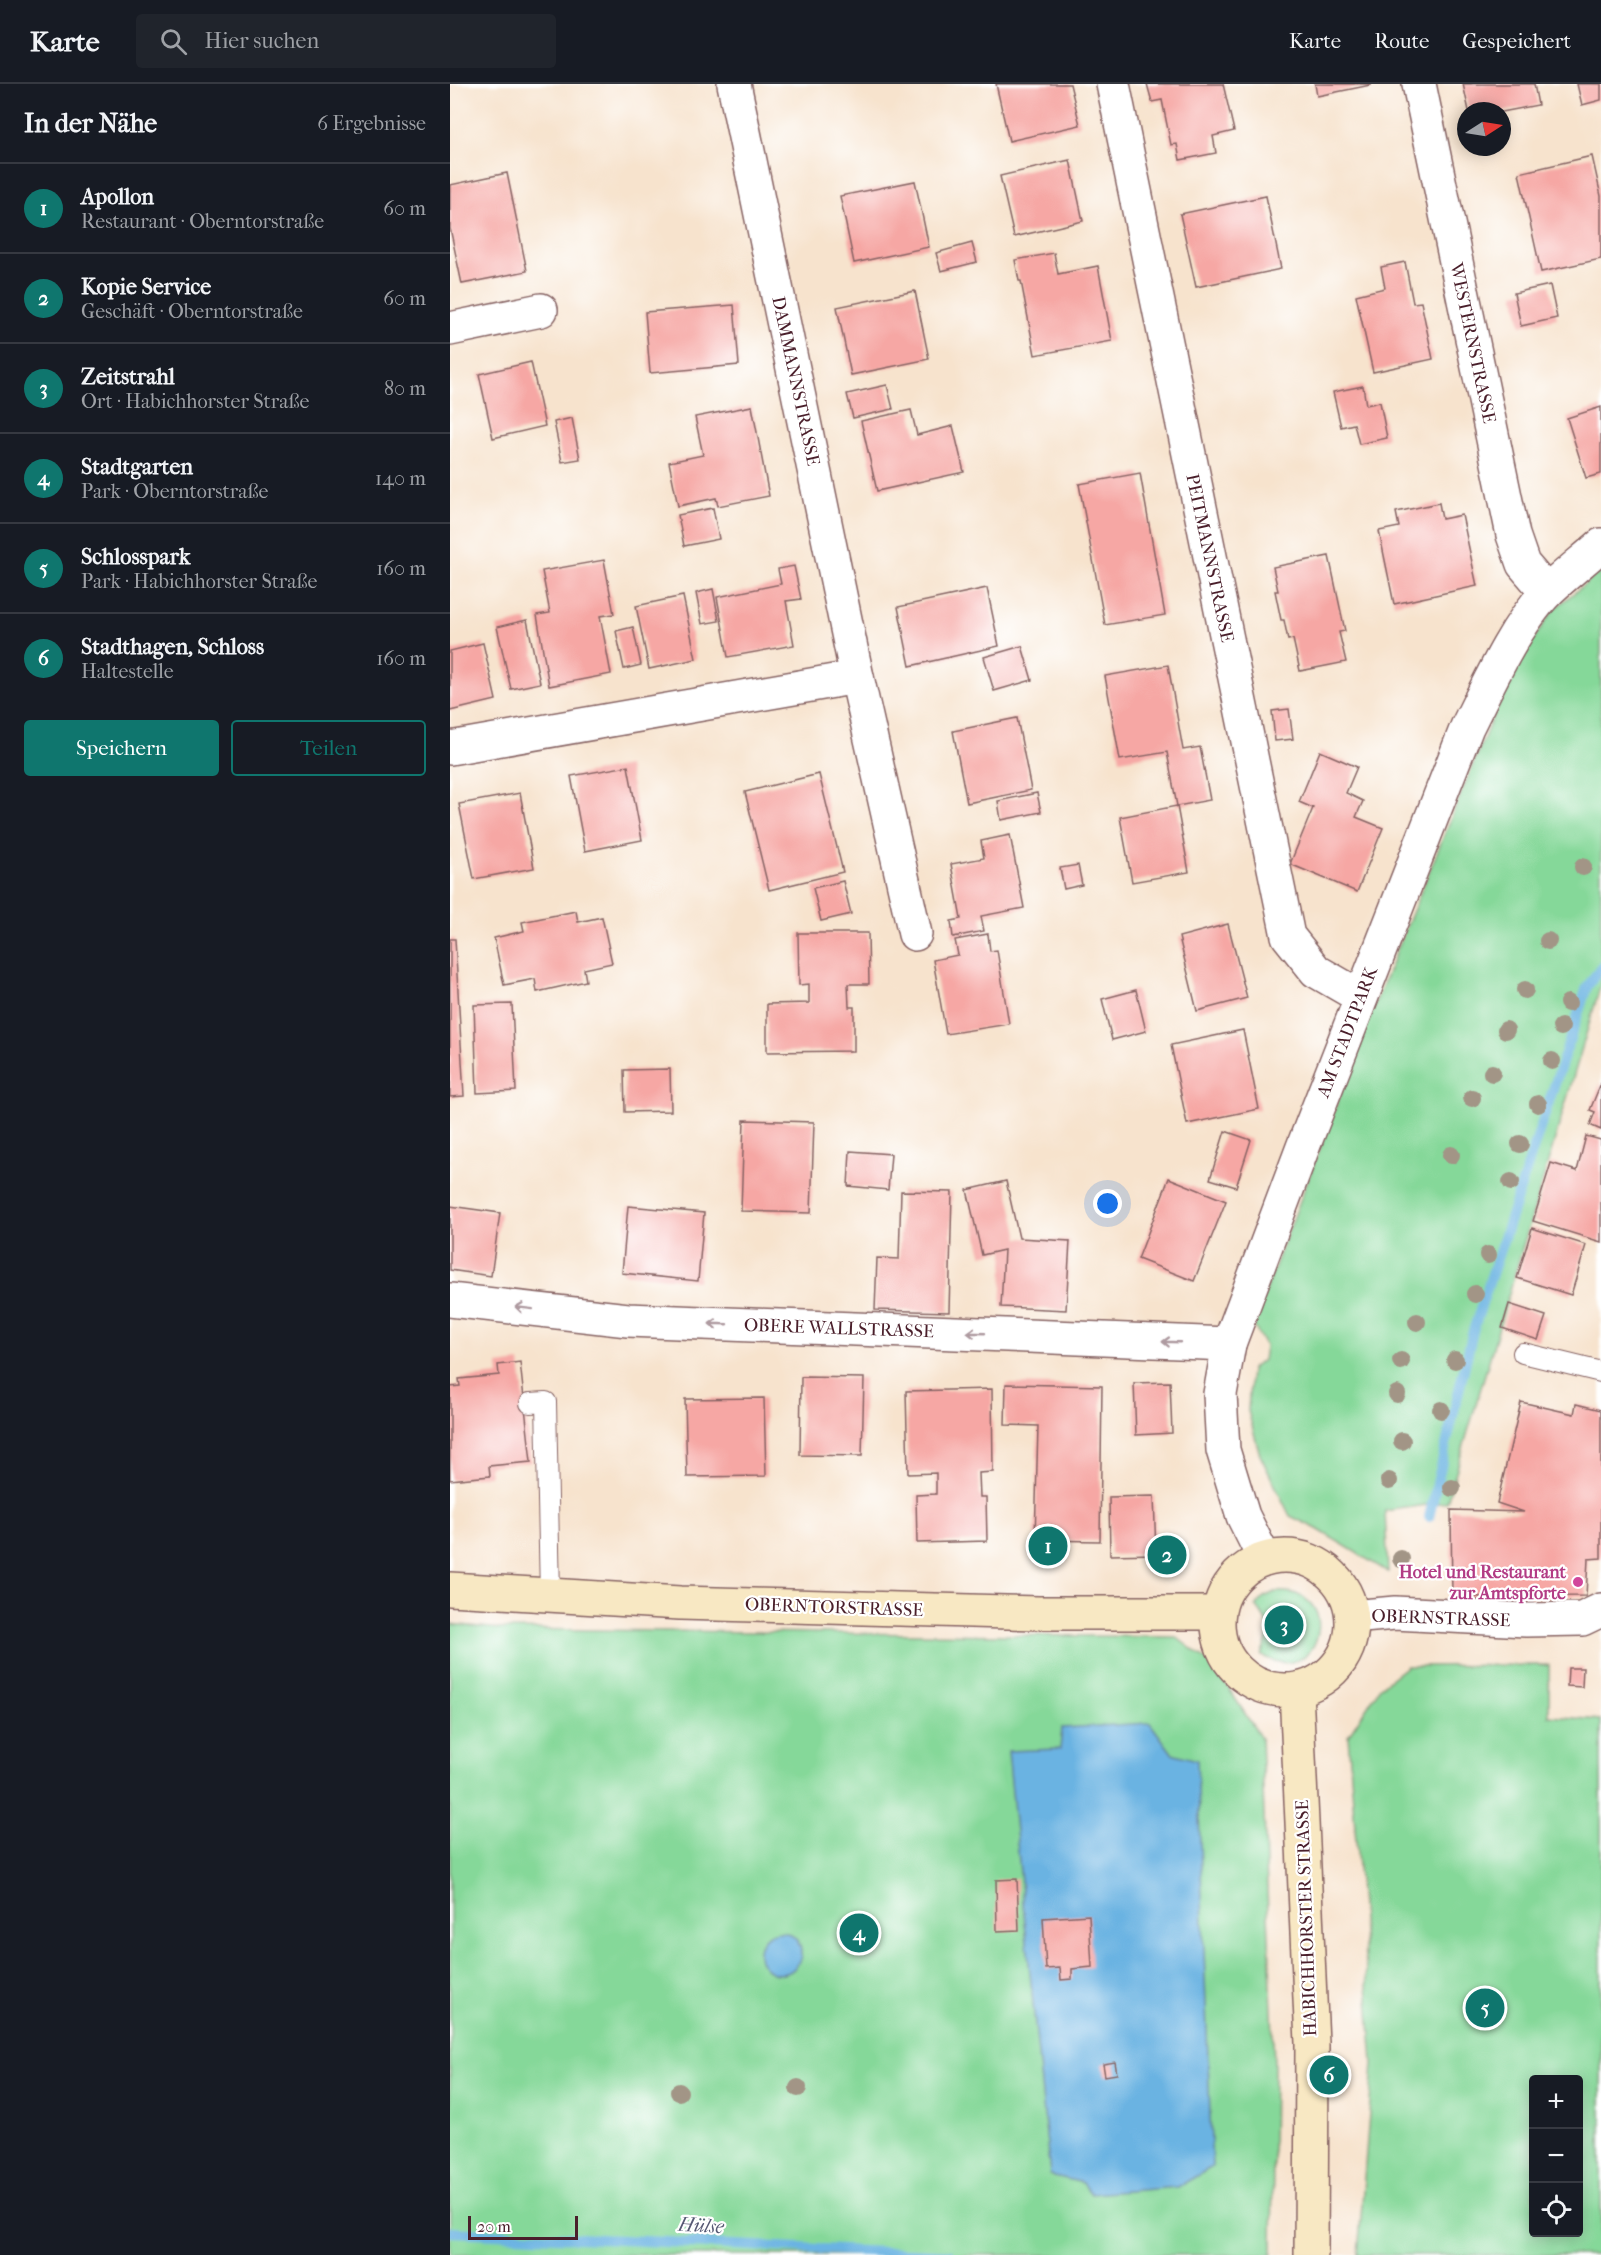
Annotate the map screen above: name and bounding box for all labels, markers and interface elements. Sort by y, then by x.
search box [136,14,556,68]
text: Karte [30,25,100,58]
icon: search [157,25,190,58]
text: Hier suchen [205,28,319,54]
text: Karte [1289,29,1341,53]
text: Route [1374,29,1429,53]
text: Gespeichert [1462,29,1571,53]
north arrow [1457,102,1511,156]
text: In der Nähe [24,108,157,139]
text: 6 Ergebnisse [317,112,426,135]
text: Apollon [81,184,154,210]
text: 1 [40,197,47,220]
text: 60 m [383,197,426,220]
text: Restaurant · Oberntorstraße [81,210,324,233]
street label: WESTERNSTRASSE [1445,260,1500,425]
text: Kopie Service [81,274,211,300]
text: 2 [38,287,49,310]
text: 60 m [383,287,426,310]
street label: DAMMANNSTRASSE [767,295,824,468]
text: Geschäft · Oberntorstraße [81,300,303,323]
text: Zeitstrahl [81,364,175,390]
text: 3 [39,377,48,400]
text: 80 m [384,377,426,400]
text: Ort · Habichhorster Straße [81,390,309,413]
text: Stadtgarten [81,454,193,480]
text: 4 [38,467,49,490]
text: 140 m [375,467,426,490]
street label: PEITMANNSTRASSE [1181,472,1238,644]
text: Park · Oberntorstraße [81,480,268,503]
text: Schlosspark [81,544,190,570]
text: 5 [39,557,48,580]
text: 160 m [376,557,426,580]
text: Park · Habichhorster Straße [81,570,317,593]
text: Stadthagen, Schloss [81,634,264,660]
text: 6 [38,647,49,670]
text: 160 m [376,647,426,670]
text: Haltestelle [81,660,174,683]
button: Speichern [24,720,219,776]
button: Teilen [231,720,426,776]
street label: AM STADTPARK [1312,963,1382,1102]
your location [1093,1189,1122,1218]
one-way arrow [515,1303,534,1314]
street label: OBERE WALLSTRASSE [744,1315,934,1342]
one-way arrow [709,1318,729,1329]
one-way arrow [967,1328,987,1339]
one-way arrow [1161,1336,1181,1347]
pin: 1 [1028,1524,1068,1568]
pin: 2 [1148,1532,1186,1578]
place label: Hotel und Restaurant zur Amtspforte [1399,1562,1567,1604]
marker: Hotel und Restaurant zur Amtspforte [1571,1575,1585,1589]
street label: OBERNTORSTRASSE [744,1594,923,1621]
pin: 3 [1264,1602,1304,1648]
street label: OBERNSTRASSE [1371,1606,1511,1631]
street label: HABICHHORSTER STRASSE [1292,1799,1321,2037]
pin: 4 [840,1910,878,1956]
pin: 5 [1466,1986,1504,2030]
pin: 6 [1310,2052,1348,2098]
map controls [1529,2075,1583,2237]
button: + [1529,2075,1583,2129]
button: − [1529,2129,1583,2183]
button: locate [1529,2183,1583,2237]
scale bar [468,2213,578,2240]
water label: Hülse [677,2213,725,2238]
text: 20 m [477,2217,511,2236]

